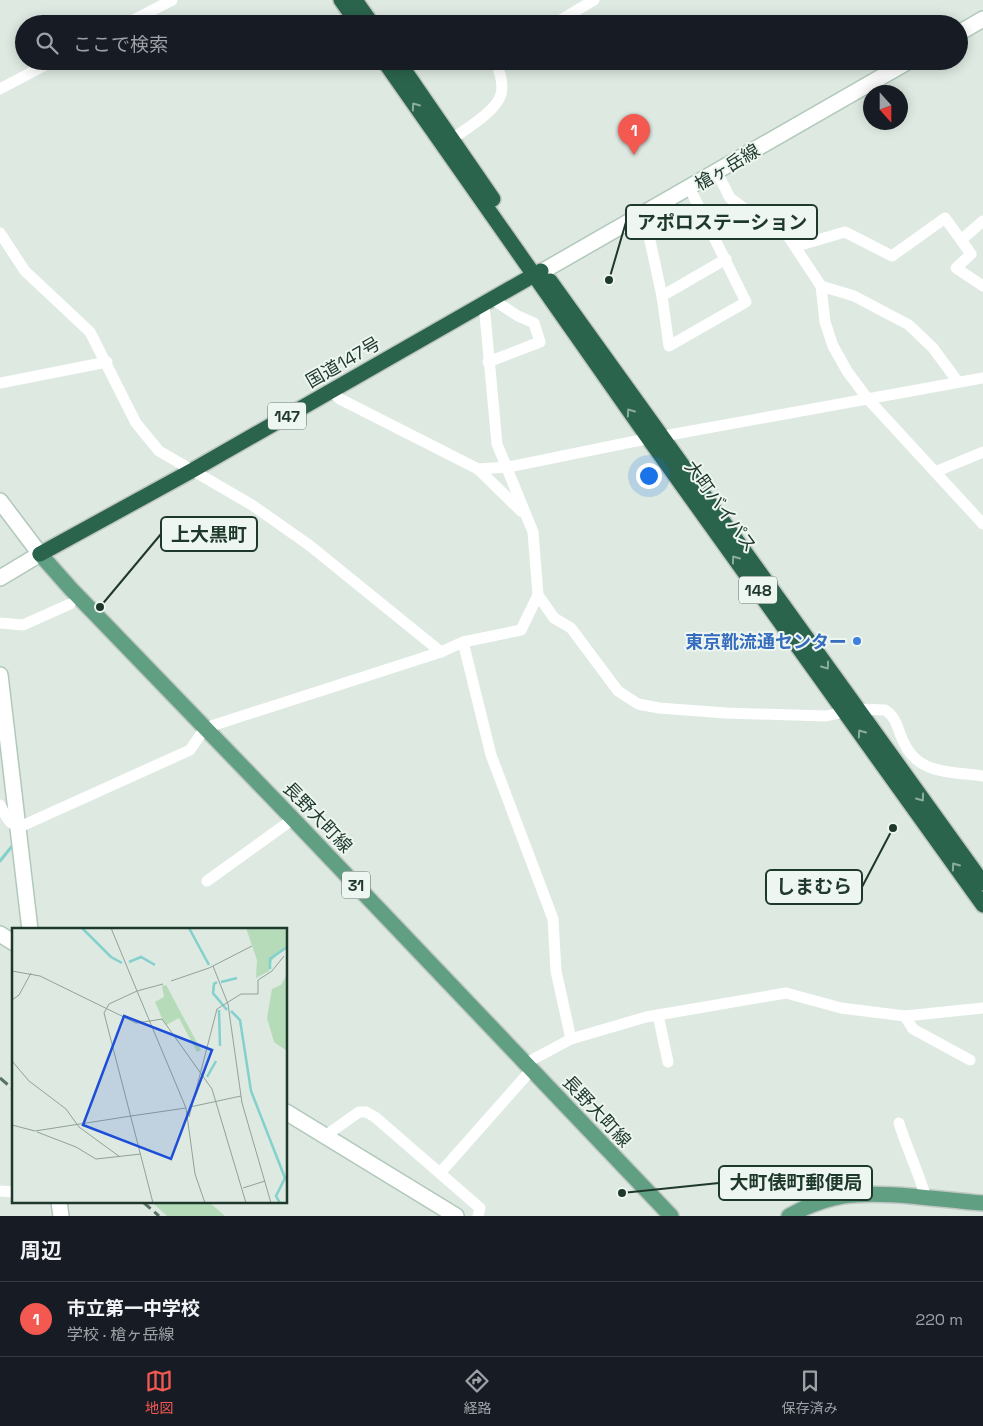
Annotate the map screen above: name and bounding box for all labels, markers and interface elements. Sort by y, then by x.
search box [15,15,968,70]
icon: search [33,29,61,57]
text: ここで検索 [73,32,168,57]
north arrow [863,85,908,130]
one-way arrow [412,102,421,112]
pin: 1 [618,114,650,155]
street label: 槍ヶ岳線 [690,139,764,195]
callout: アポロステーション [626,205,817,239]
text: アポロステーション [637,210,807,235]
street label: 国道147号 [302,331,384,393]
road number: 147 [268,402,306,430]
one-way arrow [628,409,636,418]
street label: 大町バイパス [680,456,762,556]
your location [636,463,662,489]
callout: 上大黒町 [161,517,257,551]
text: 上大黒町 [171,522,247,547]
one-way arrow [732,555,741,564]
road number: 148 [739,576,777,604]
place label: 東京靴流通センター [685,630,847,653]
marker: 東京靴流通センター [851,635,863,647]
one-way arrow [821,660,829,669]
one-way arrow [858,730,866,739]
street label: 長野大町線 [278,777,358,857]
one-way arrow [915,792,924,801]
one-way arrow [952,863,960,872]
callout: しまむら [766,870,862,904]
road number: 31 [342,872,370,898]
text: しまむら [776,874,852,899]
inset map [12,928,288,1204]
street label: 長野大町線 [558,1070,636,1152]
callout: 大町俵町郵便局 [719,1166,872,1200]
text: 大町俵町郵便局 [729,1170,863,1195]
text: 周辺 [20,1237,62,1264]
text: 市立第一中学校 [67,1296,200,1321]
text: 1 [32,1309,40,1330]
text: 220 m [916,1309,963,1330]
text: 学校 · 槍ヶ岳線 [67,1324,174,1345]
tab: 地図 [145,1367,173,1417]
tab: 経路 [463,1367,491,1417]
tab: 保存済み [782,1367,838,1417]

